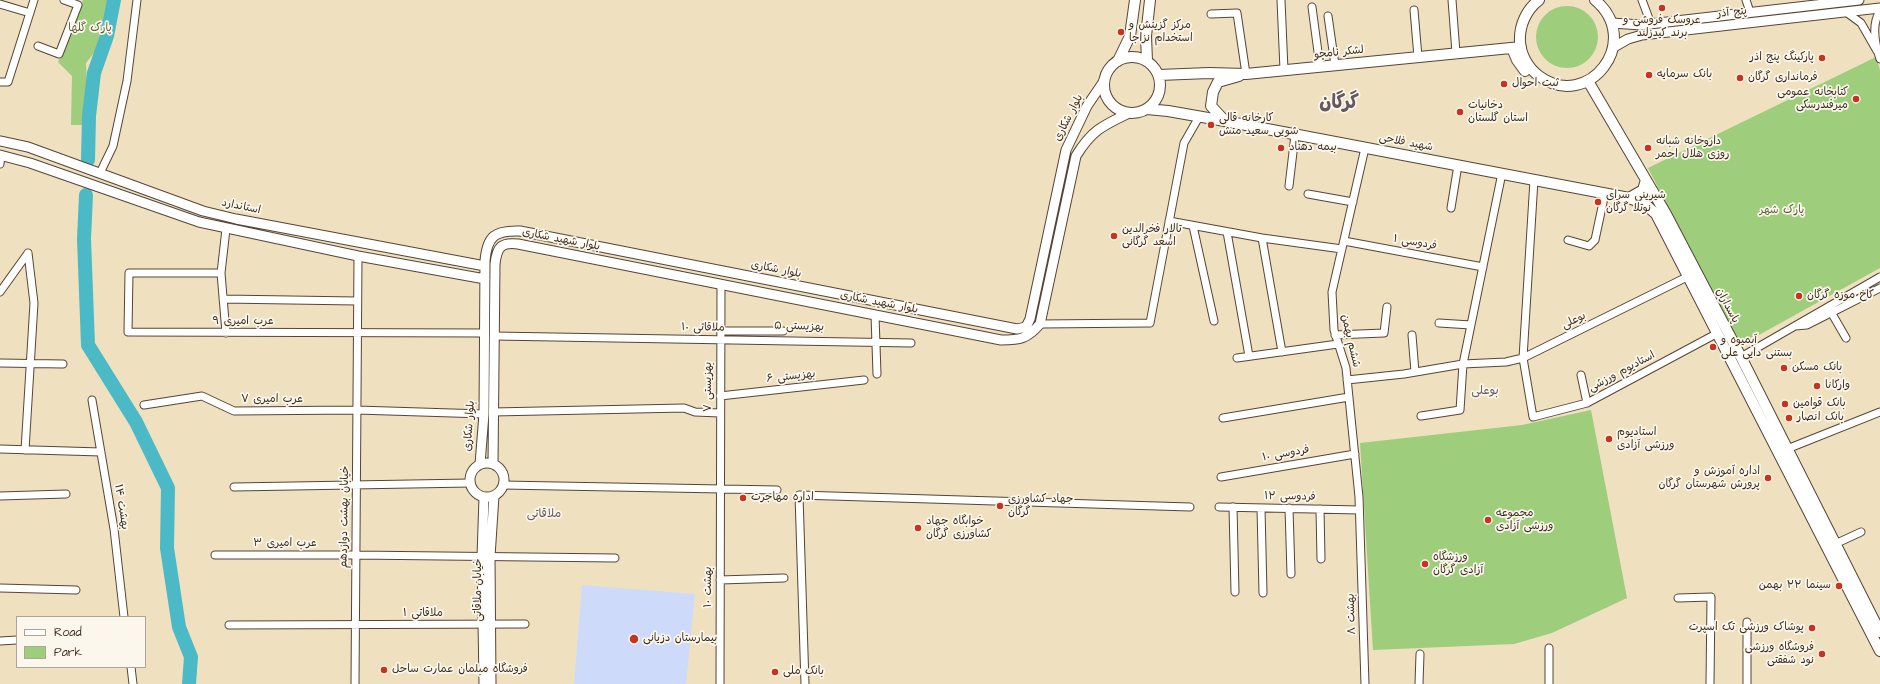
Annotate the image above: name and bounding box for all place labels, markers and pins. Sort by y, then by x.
marker: عروسک فروشی و برند کیدزلند [1657,3,1667,13]
place label: عروسک فروشی و برند کیدزلند [1623,14,1701,40]
place label: مرکز گزینش و استخدام نزاجا [1129,19,1193,45]
marker: مرکز گزینش و استخدام نزاجا [1116,27,1126,37]
place label: پارکینگ پنج اذر [1750,51,1814,65]
marker: پارکینگ پنج اذر [1817,53,1827,63]
place label: بانک سرمایه [1657,68,1712,82]
marker: بانک سرمایه [1644,70,1654,80]
place label: فرمانداری گرگان [1748,71,1818,85]
marker: فرمانداری گرگان [1735,73,1745,83]
place label: ثبت احوال [1512,77,1559,91]
marker: ثبت احوال [1499,79,1509,89]
place label: کتابخانه عمومی میرفندرسکی [1777,86,1848,112]
marker: کتابخانه عمومی میرفندرسکی [1851,94,1861,104]
place label: دخانیات استان گلستان [1468,99,1528,125]
marker: دخانیات استان گلستان [1455,107,1465,117]
place label: کارخانه قالی شویی سعید منش [1219,112,1298,138]
marker: کارخانه قالی شویی سعید منش [1206,120,1216,130]
place label: داروخانه شبانه روزی هلال احمر [1656,135,1729,161]
place label: بیمه دهناد [1289,141,1337,155]
marker: بیمه دهناد [1276,143,1286,153]
marker: داروخانه شبانه روزی هلال احمر [1643,143,1653,153]
place label: شیرینی سرای نوتلا گرگان [1606,189,1666,215]
marker: شیرینی سرای نوتلا گرگان [1593,197,1603,207]
place label: تالار فخرالدین اسعد گرگانی [1122,223,1182,249]
marker: تالار فخرالدین اسعد گرگانی [1109,231,1119,241]
place label: کاخ موزه گرگان [1807,289,1874,303]
marker: کاخ موزه گرگان [1794,291,1804,301]
place label: آبمیوه و بستنی دایی علی [1721,334,1792,360]
marker: آبمیوه و بستنی دایی علی [1708,342,1718,352]
place label: بانک مسکن [1792,361,1842,375]
marker: بانک مسکن [1779,363,1789,373]
place label: وارکانا [1825,379,1850,393]
marker: وارکانا [1812,381,1822,391]
place label: بانک قوامین [1793,397,1846,411]
marker: بانک قوامین [1780,399,1790,409]
place label: بانک انصار [1797,411,1844,425]
marker: بانک انصار [1784,413,1794,423]
place label: استادیوم ورزشی آزادی [1617,426,1674,452]
marker: استادیوم ورزشی آزادی [1604,434,1614,444]
place label: اداره آموزش و پرورش شهرستان گرگان [1658,465,1760,491]
marker: اداره آموزش و پرورش شهرستان گرگان [1763,473,1773,483]
place label: اداره مهاجرت [751,491,814,505]
marker: اداره مهاجرت [738,493,748,503]
place label: جهاد کشاورزی گرگان [1008,493,1073,519]
marker: جهاد کشاورزی گرگان [995,501,1005,511]
place label: مجموعه ورزشی آزادی [1496,507,1553,533]
place label: خوابگاه جهاد کشاورزی گرگان [926,515,992,541]
marker: مجموعه ورزشی آزادی [1483,515,1493,525]
marker: خوابگاه جهاد کشاورزی گرگان [913,523,923,533]
place label: ورزشگاه آزادی گرگان [1433,551,1483,577]
marker: ورزشگاه آزادی گرگان [1420,559,1430,569]
place label: سینما ۲۲ بهمن [1759,579,1831,593]
marker: سینما ۲۲ بهمن [1834,581,1844,591]
place label: پوشاک ورزشی تک اسپرت [1689,621,1804,635]
marker: پوشاک ورزشی تک اسپرت [1807,623,1817,633]
place label: بیمارستان دزیانی [643,632,717,646]
marker: بیمارستان دزیانی [628,633,640,645]
place label: فروشگاه ورزشی نود شفقتی [1745,641,1814,667]
marker: فروشگاه ورزشی نود شفقتی [1817,649,1827,659]
place label: فروشگاه مبلمان عمارت ساحل [392,663,528,677]
marker: فروشگاه مبلمان عمارت ساحل [379,665,389,675]
place label: بانک ملی [783,665,824,679]
marker: بانک ملی [770,667,780,677]

